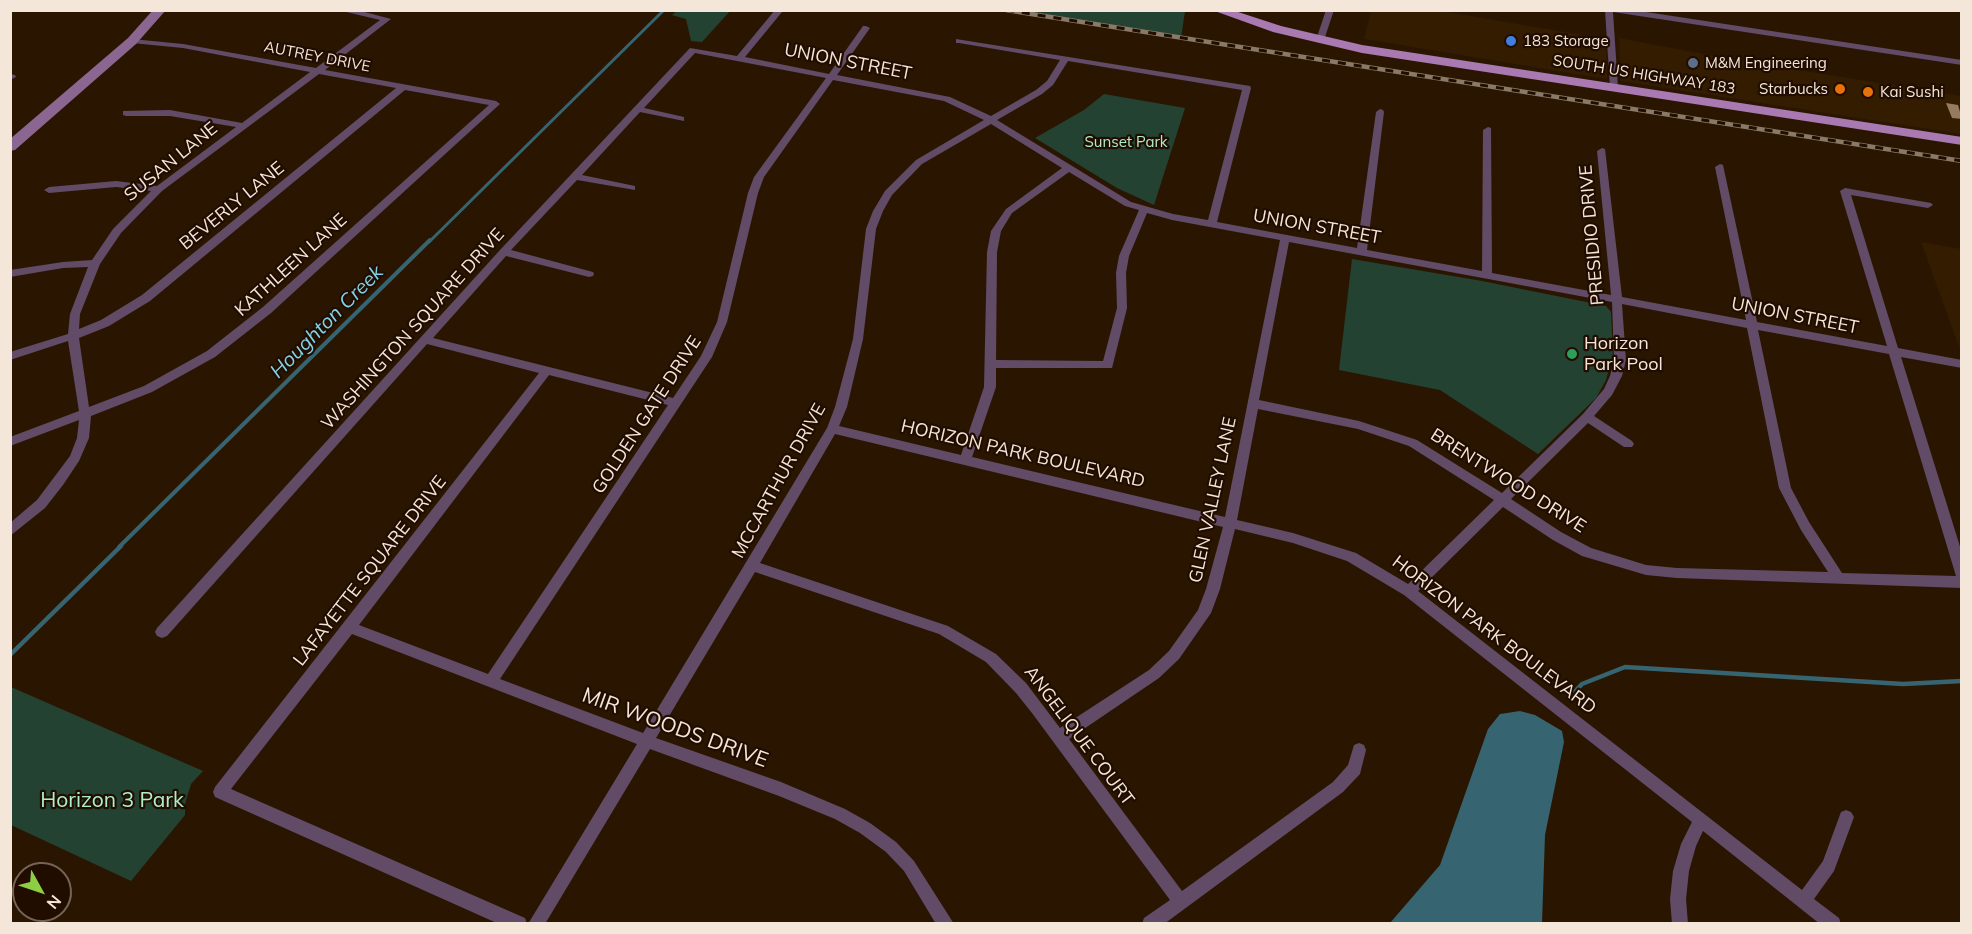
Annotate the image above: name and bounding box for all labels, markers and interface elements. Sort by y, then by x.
place label: 183 Storage [1523,32,1609,50]
marker: 183 Storage [1504,34,1518,48]
street label: AUTREY DRIVE [262,38,372,76]
street label: UNION STREET [782,39,914,85]
street label: SOUTH US HIGHWAY 183 [1552,52,1736,98]
place label: M&M Engineering [1705,54,1827,72]
marker: M&M Engineering [1686,56,1700,70]
place label: Starbucks [1759,80,1828,98]
marker: Starbucks [1833,82,1847,96]
place label: Kai Sushi [1880,83,1944,101]
marker: Kai Sushi [1861,85,1875,99]
street label: SUSAN LANE [120,118,222,206]
park label: Sunset Park [1084,133,1168,151]
street label: BEVERLY LANE [175,157,289,255]
street label: PRESIDIO DRIVE [1575,164,1609,306]
street label: UNION STREET [1251,205,1383,249]
street label: KATHLEEN LANE [231,209,351,321]
street label: WASHINGTON SQUARE DRIVE [317,224,509,434]
water label: Houghton Creek [265,260,389,384]
street label: UNION STREET [1729,293,1861,339]
street label: GOLDEN GATE DRIVE [588,332,706,498]
place label: Horizon Park Pool [1584,333,1663,376]
marker: Horizon Park Pool [1565,347,1579,361]
street label: MCCARTHUR DRIVE [728,400,830,562]
street label: HORIZON PARK BOULEVARD [899,415,1147,493]
street label: GLEN VALLEY LANE [1185,415,1241,585]
street label: BRENTWOOD DRIVE [1426,424,1590,538]
street label: LAFAYETTE SQUARE DRIVE [289,472,451,670]
street label: HORIZON PARK BOULEVARD [1388,551,1600,719]
street label: ANGELIQUE COURT [1019,662,1139,810]
street label: MIR WOODS DRIVE [579,683,771,773]
park label: Horizon 3 Park [40,788,184,814]
north arrow [12,862,72,922]
text: N [43,891,66,913]

